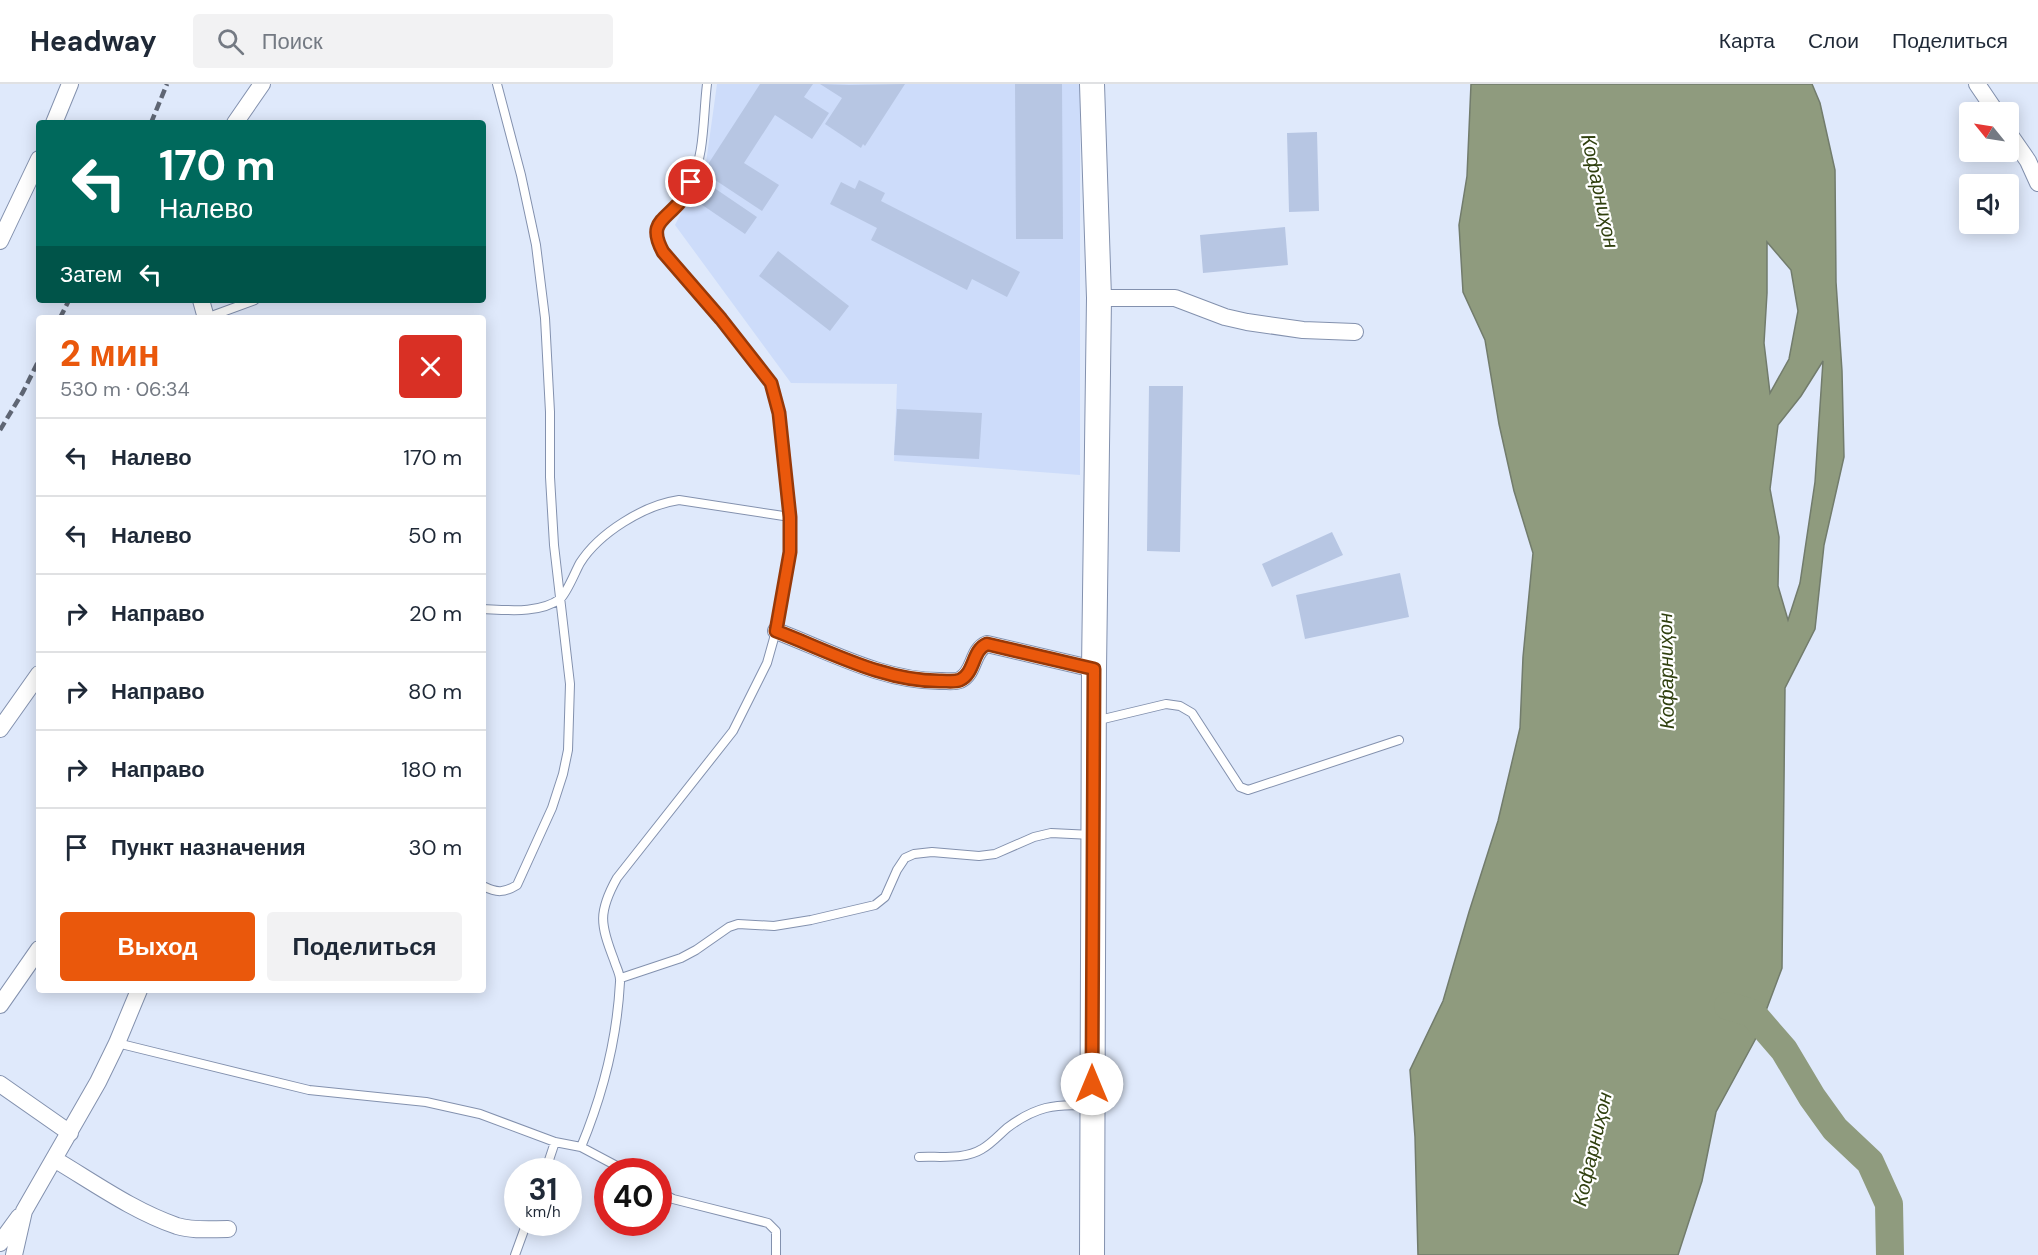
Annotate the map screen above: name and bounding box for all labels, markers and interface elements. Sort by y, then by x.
search box [193,14,613,68]
text: Headway [30,23,157,60]
icon: search [214,25,247,58]
text: Поиск [262,27,323,56]
text: Карта [1719,27,1775,55]
text: Слои [1808,27,1859,55]
text: Поделиться [1892,27,2008,55]
north arrow [1959,102,2019,162]
map controls [1959,102,2019,234]
water label: Кофарниҳон [1575,132,1625,250]
text: 170 m [159,138,276,193]
icon: left [60,144,138,222]
pin [665,156,716,207]
icon: arrive [674,165,707,198]
button: sound [1959,174,2019,234]
text: Налево [159,191,253,226]
icon: left [134,258,167,291]
text: Затем [60,260,122,289]
text: 2 мин [60,330,160,377]
button: close [399,335,462,398]
text: 530 m · 06:34 [60,376,190,402]
icon: left [60,441,93,474]
text: Налево [111,443,192,472]
text: 170 m [403,443,462,472]
icon: left [60,519,93,552]
text: Налево [111,521,192,550]
text: 50 m [408,521,462,550]
icon: right [60,597,93,630]
text: Направо [111,599,205,628]
text: 20 m [409,599,462,628]
water label: Кофарниҳон [1652,613,1680,729]
icon: right [60,675,93,708]
text: Направо [111,677,205,706]
text: 80 m [408,677,462,706]
icon: right [60,753,93,786]
text: Направо [111,755,205,784]
text: 180 m [401,755,462,784]
icon: arrive [60,831,93,864]
text: Пункт назначения [111,833,306,862]
text: 30 m [408,833,462,862]
button: Выход [60,912,255,981]
button: Поделиться [267,912,462,981]
position arrow [1060,1052,1124,1116]
water label: Кофарниҳон [1566,1090,1618,1208]
speed limit sign: 40 [594,1158,672,1236]
text: 31 [529,1170,557,1209]
text: km/h [525,1202,561,1222]

